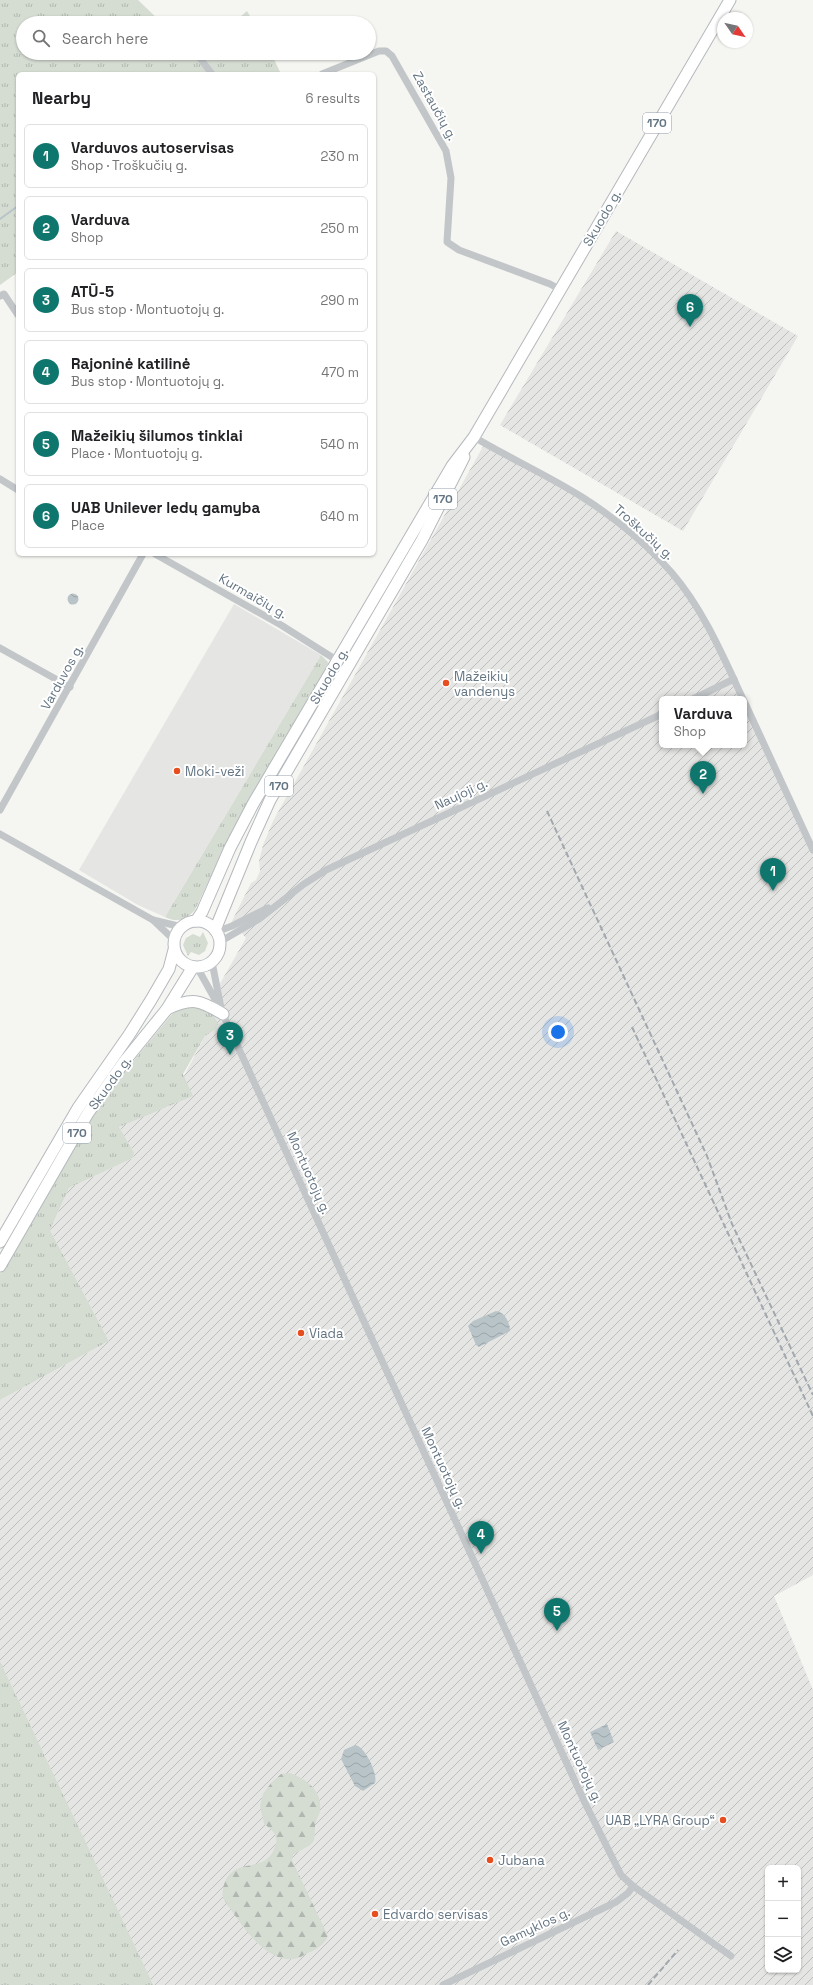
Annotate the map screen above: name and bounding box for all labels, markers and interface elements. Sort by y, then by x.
north arrow [717,12,753,48]
search box [16,16,376,60]
icon: search [30,27,52,49]
text: Search here [62,29,148,48]
street label: Zastaučių g. [409,68,461,144]
text: Nearby [32,87,91,109]
text: 6 results [306,90,360,107]
road number: 170 [643,113,671,133]
text: Varduvos autoservisas [71,138,234,157]
text: 1 [43,148,49,165]
text: 230 m [321,148,359,165]
text: Shop · Troškučių g. [71,157,187,174]
street label: Skuodo g. [579,187,625,249]
text: Varduva [71,210,130,229]
text: 2 [42,220,50,237]
text: 250 m [321,220,359,237]
text: Shop [71,229,103,246]
text: ATŪ-5 [71,282,114,301]
text: 3 [42,292,50,309]
text: 290 m [320,292,359,309]
pin: 6 [677,294,703,327]
text: Bus stop · Montuotojų g. [71,301,224,318]
text: Rajoninė katilinė [71,354,190,373]
text: 4 [42,364,50,381]
text: 470 m [321,364,359,381]
text: Bus stop · Montuotojų g. [71,373,224,390]
text: Mažeikių šilumos tinklai [71,426,243,445]
text: 5 [42,436,50,453]
text: 540 m [320,436,359,453]
text: Place · Montuotojų g. [71,445,203,462]
road number: 170 [429,489,457,509]
text: UAB Unilever ledų gamyba [71,498,260,517]
street label: Troškučių g. [610,501,678,563]
text: 6 [42,508,50,525]
text: 640 m [320,508,359,525]
text: Place [71,517,105,534]
street label: Kurmaičių g. [216,570,290,622]
street label: Varduvos g. [37,641,87,713]
street label: Skuodo g. [306,645,352,707]
place label: Mažeikių vandenys [454,668,515,700]
marker: Mažeikių vandenys [441,678,451,688]
popup [659,696,747,748]
text: Varduva [674,704,732,723]
text: Shop [674,723,706,740]
pin: 2 [690,761,716,794]
place label: Moki-veži [185,763,244,780]
marker: Moki-veži [172,766,182,776]
street label: Naujoji g. [432,774,490,814]
road number: 170 [265,776,293,796]
pin: 1 [760,858,786,891]
pin: 3 [217,1022,243,1055]
your location [548,1022,568,1042]
street label: Skuodo g. [85,1053,135,1113]
road number: 170 [63,1123,91,1143]
street label: Montuotojų g. [283,1129,335,1217]
place label: Viada [309,1325,344,1342]
marker: Viada [296,1328,306,1338]
street label: Montuotojų g. [418,1424,470,1512]
pin: 4 [468,1521,494,1554]
pin: 5 [544,1598,570,1631]
street label: Montuotojų g. [554,1718,606,1806]
place label: UAB „LYRA Group“ [606,1812,715,1829]
marker: UAB „LYRA Group“ [718,1815,728,1825]
place label: Jubana [498,1852,545,1869]
marker: Jubana [485,1855,495,1865]
map controls [765,1865,801,1973]
button: + [765,1865,801,1901]
button: − [765,1901,801,1937]
street label: Gamyklos g. [497,1903,573,1951]
place label: Edvardo servisas [383,1906,488,1923]
marker: Edvardo servisas [370,1909,380,1919]
button: layers [765,1937,801,1973]

